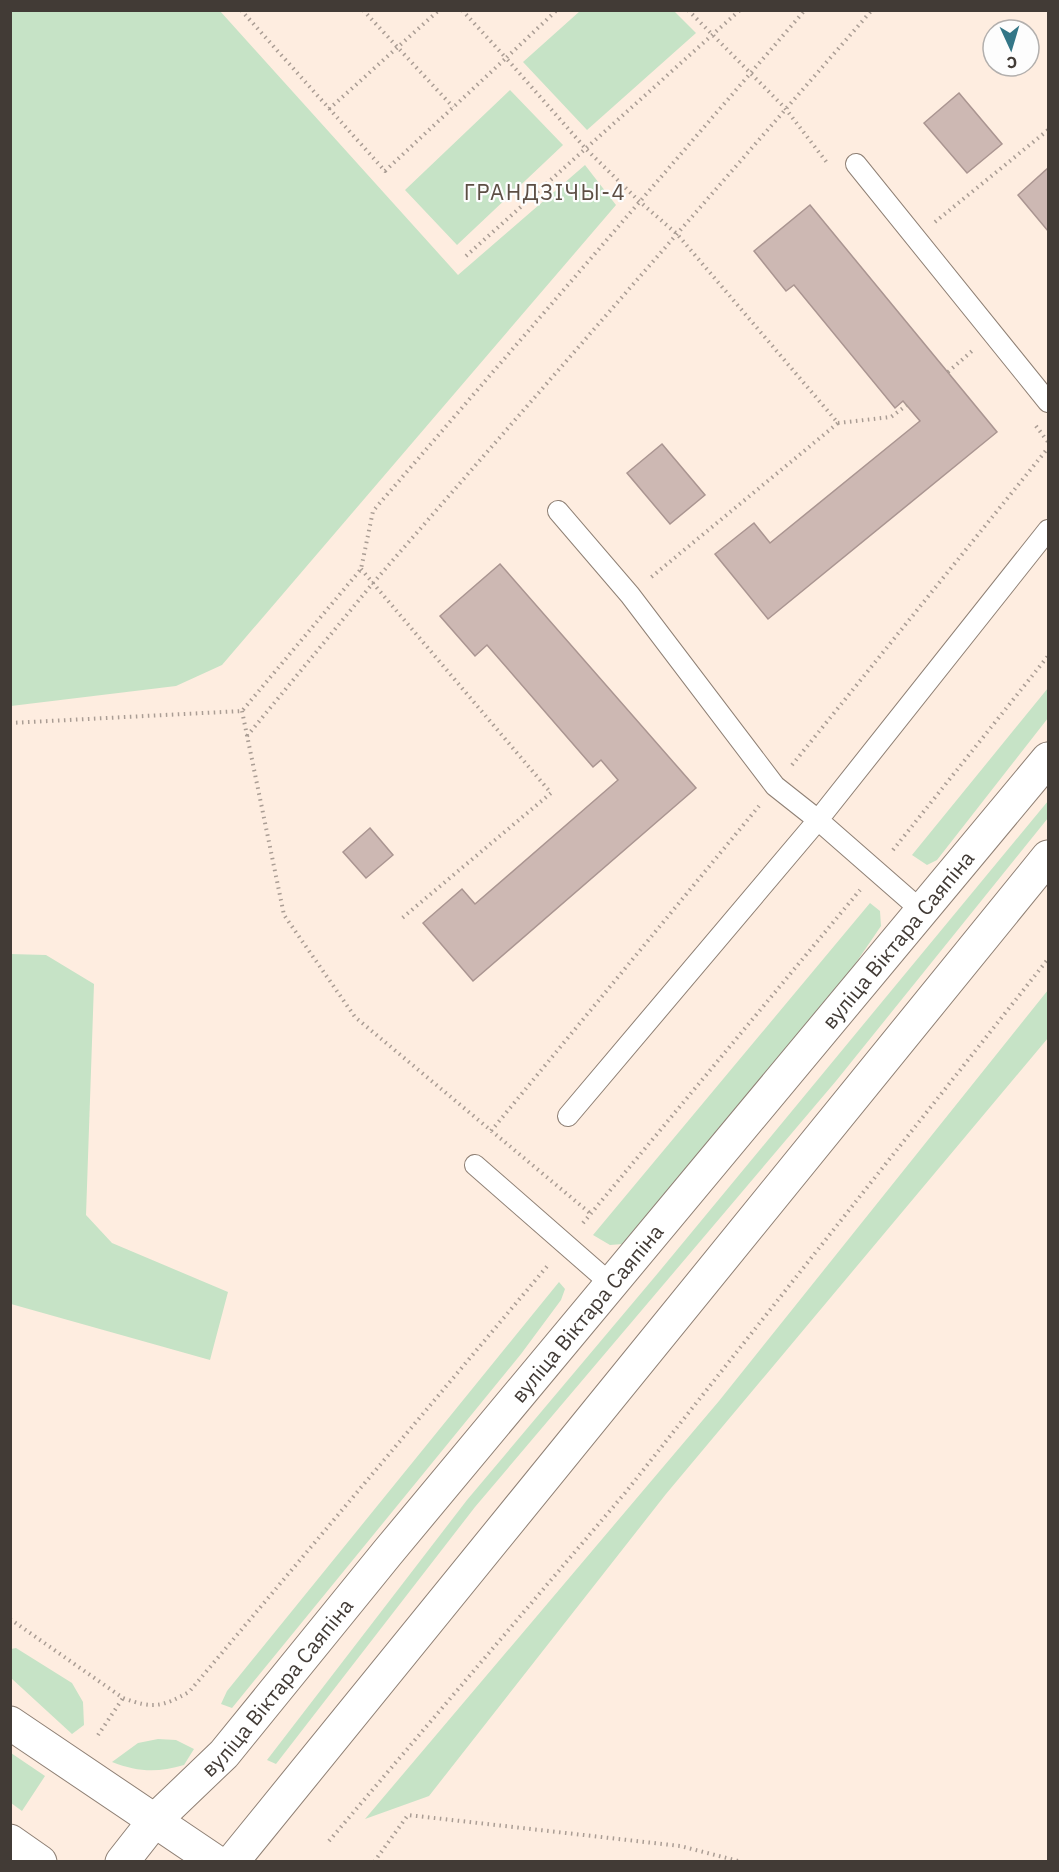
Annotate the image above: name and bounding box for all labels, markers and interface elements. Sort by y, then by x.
north arrow [981,18,1041,78]
text: С [1006,53,1018,73]
district label: ГРАНДЗІЧЫ-4 [464,177,626,206]
street label: вуліца Віктара Саяпіна [815,845,980,1034]
street label: вуліца Віктара Саяпіна [505,1218,669,1408]
street label: вуліца Віктара Саяпіна [195,1592,359,1783]

